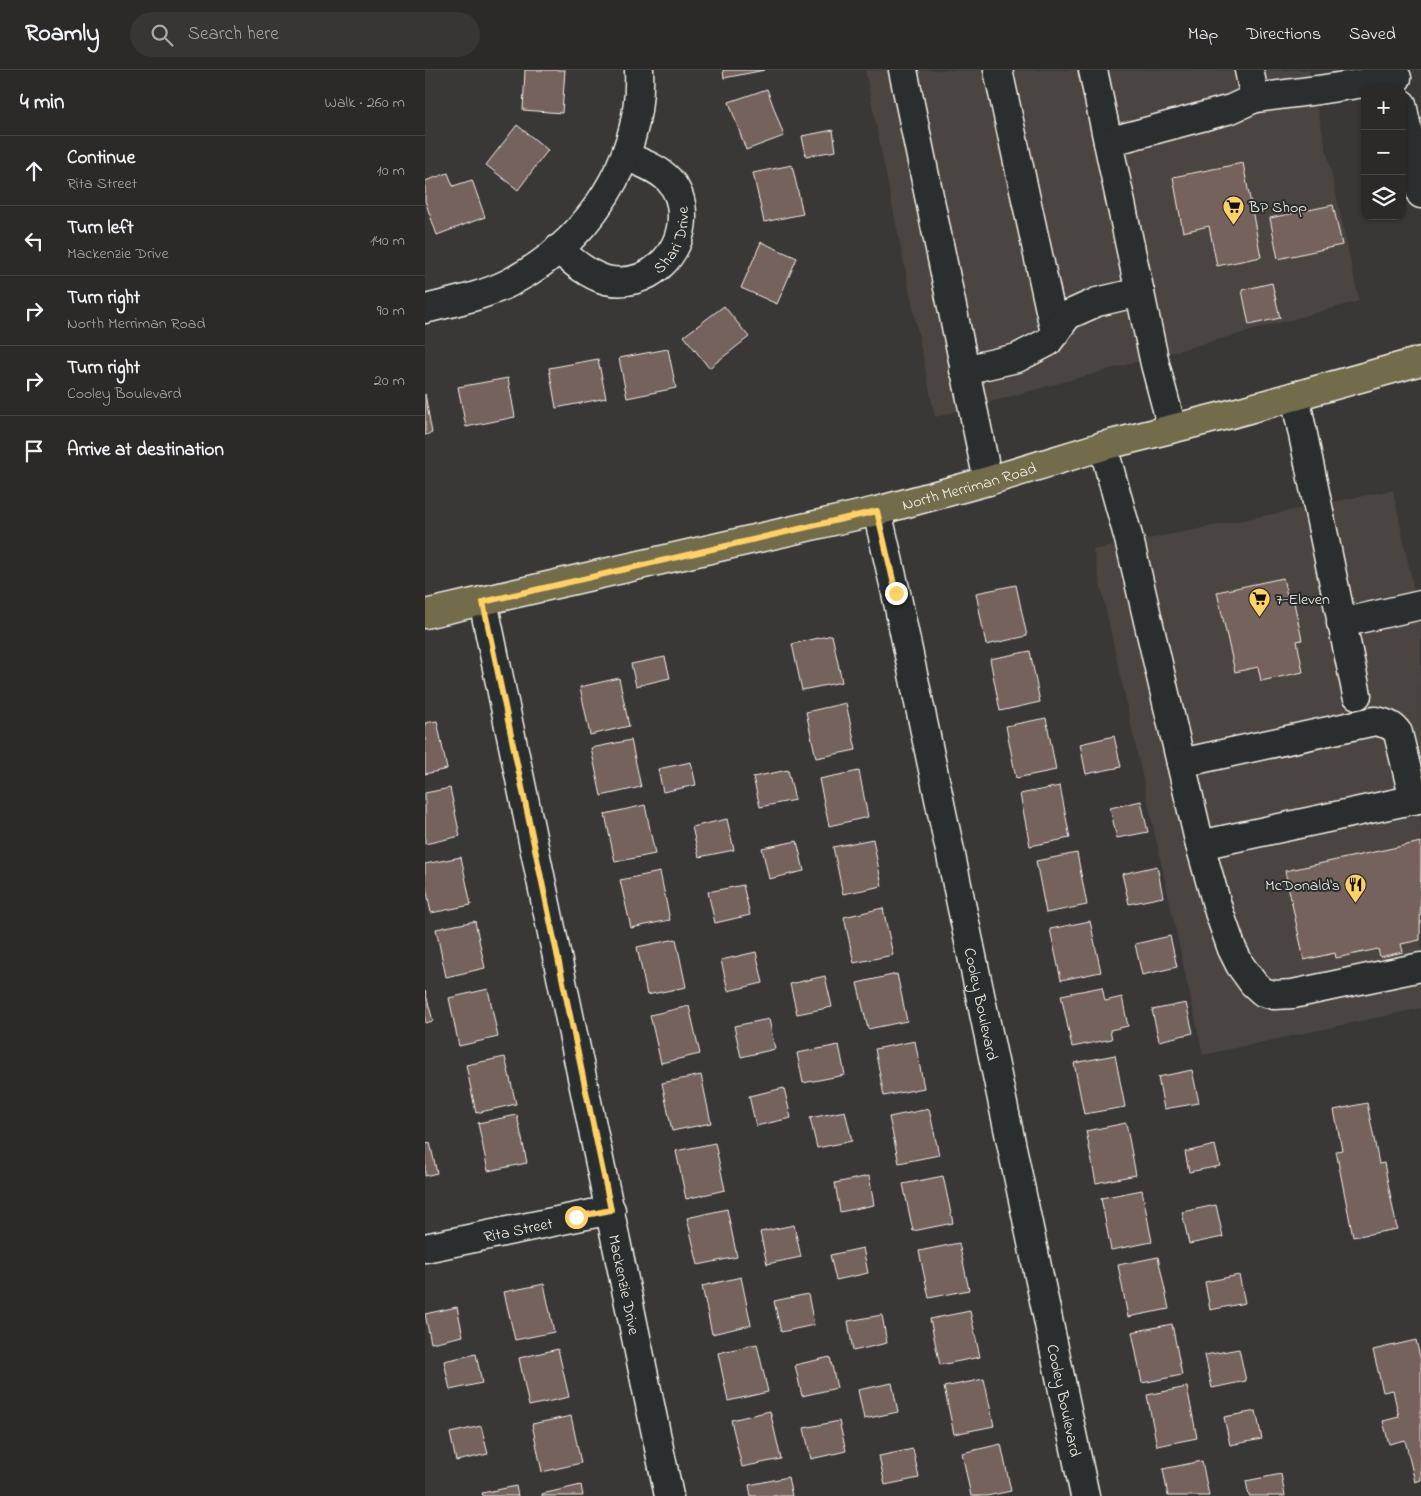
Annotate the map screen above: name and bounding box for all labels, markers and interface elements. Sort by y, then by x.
search box [130,12,480,57]
text: Roamly [25,17,100,52]
icon: search [148,21,176,49]
text: Search here [188,21,279,48]
text: Map [1188,22,1218,48]
text: Directions [1246,22,1321,48]
text: Saved [1349,22,1396,48]
map controls [1361,85,1406,220]
button: + [1361,85,1406,130]
text: 4 min [20,88,64,118]
text: Walk · 260 m [325,91,405,115]
button: − [1361,130,1406,175]
text: Continue [67,145,135,172]
icon: ahead [20,157,48,185]
text: 10 m [377,159,405,183]
text: Rita Street [67,172,137,196]
button: layers [1361,175,1406,220]
supermarket icon: BP Shop [1221,194,1245,225]
place label: BP Shop [1248,196,1307,220]
street label: Shari Drive [649,205,696,281]
text: Turn left [67,215,134,242]
icon: left [20,227,48,255]
text: 140 m [370,229,405,253]
text: Mackenzie Drive [67,242,169,266]
text: Turn right [67,285,140,312]
icon: right [20,297,48,325]
text: 90 m [377,299,405,323]
text: North Merriman Road [67,312,205,336]
text: Turn right [67,355,140,382]
icon: right [20,367,48,395]
text: 20 m [374,369,405,393]
text: Cooley Boulevard [67,382,182,406]
icon: arrive [20,437,48,465]
text: Arrive at destination [67,437,224,464]
street label: North Merriman Road [900,457,1040,518]
route end [885,582,908,605]
supermarket icon: 7-Eleven [1248,586,1272,617]
place label: 7-Eleven [1276,588,1330,612]
restaurant icon: McDonald's [1344,872,1368,903]
place label: McDonald's [1265,874,1340,898]
street label: Cooley Boulevard [957,946,1004,1063]
route start [565,1206,588,1229]
street label: Rita Street [482,1212,556,1250]
street label: Mackenzie Drive [601,1233,645,1338]
street label: Cooley Boulevard [1040,1342,1087,1459]

